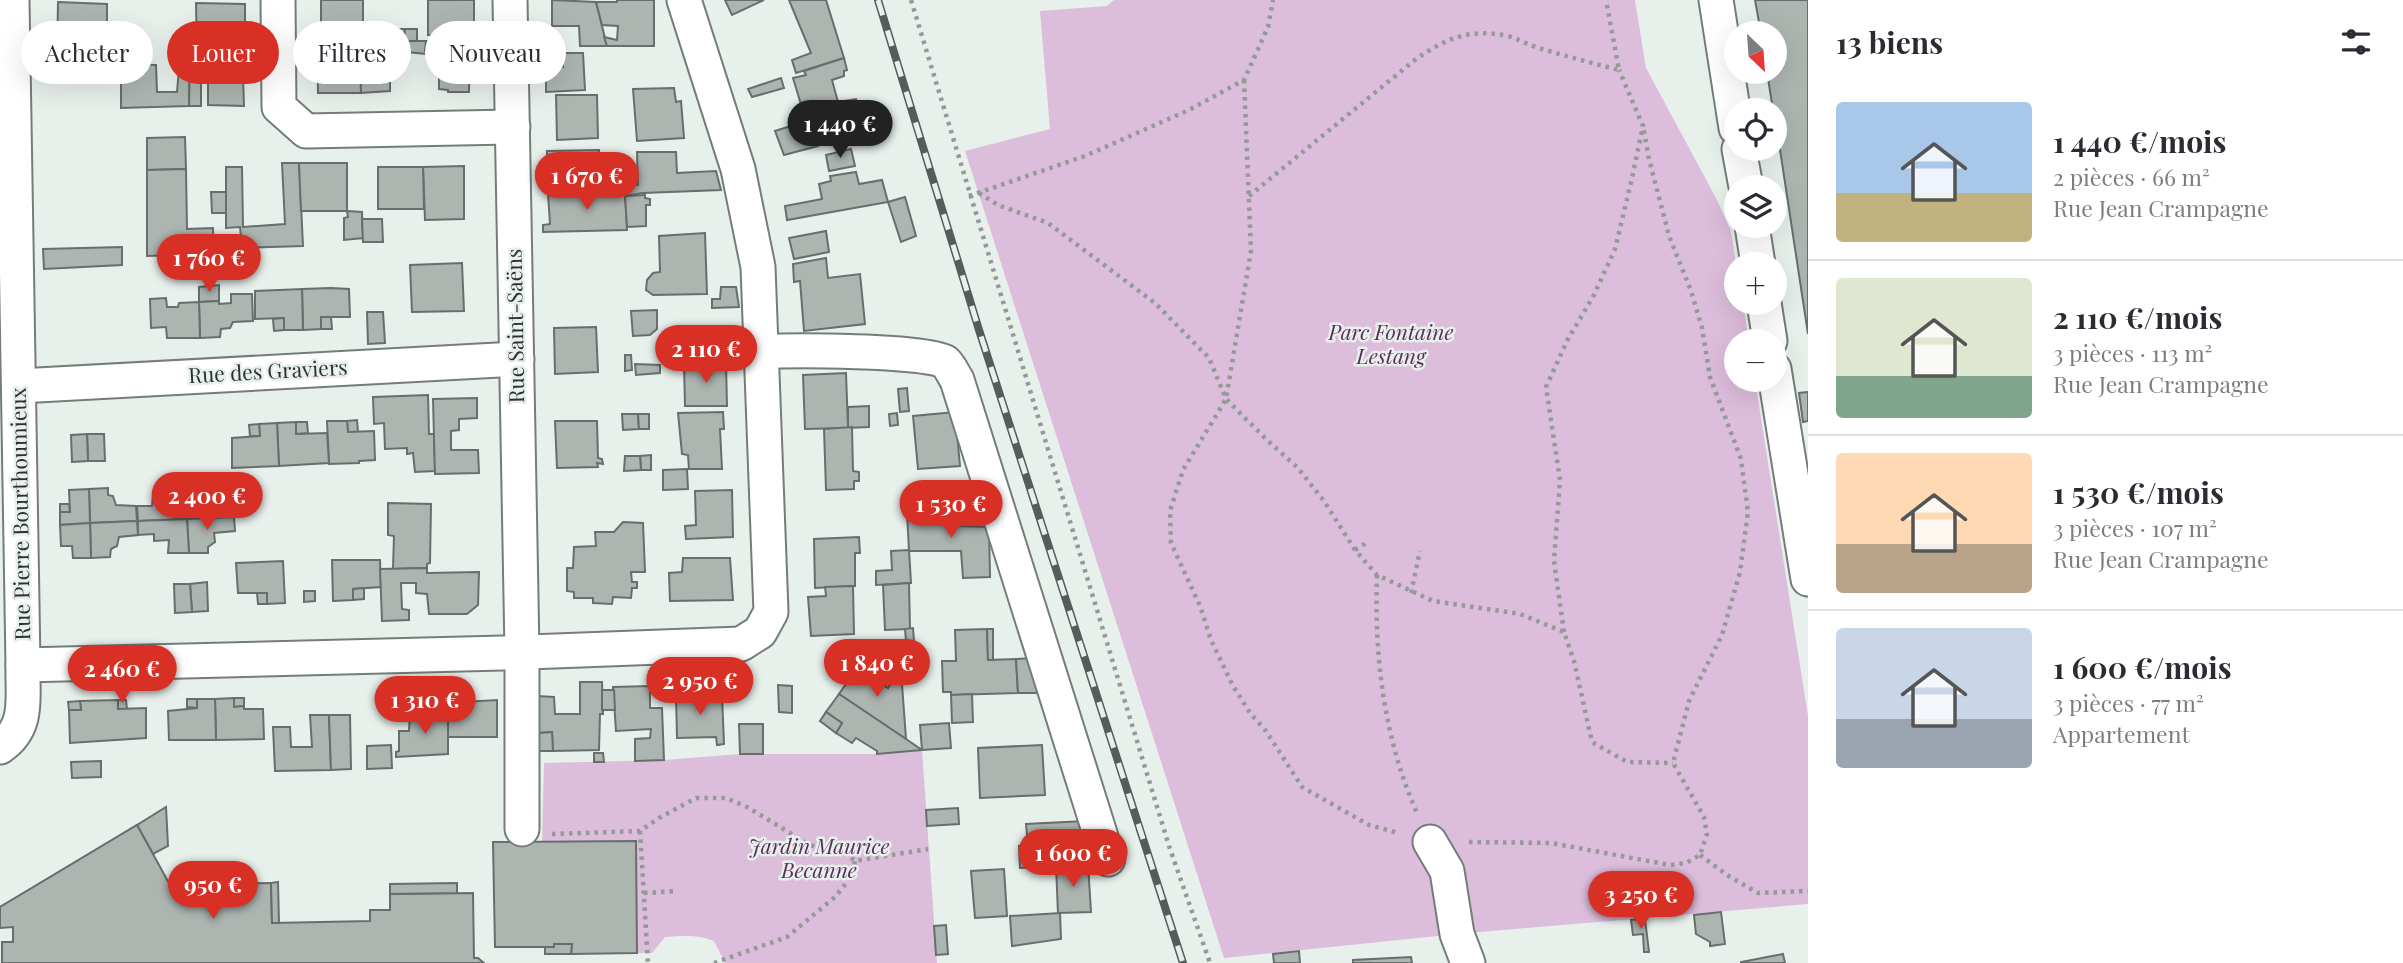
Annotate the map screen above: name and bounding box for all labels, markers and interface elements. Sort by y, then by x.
chip: Acheter [21,21,153,84]
chip: Louer [167,21,279,84]
chip: Filtres [293,21,411,84]
chip: Nouveau [425,21,566,84]
north arrow [1724,21,1787,84]
map controls [1724,21,1787,392]
text: 13 biens [1836,22,1943,62]
icon: filters [2337,23,2375,61]
button: locate [1724,98,1787,161]
pin: 1 440 € [775,100,905,160]
text: 1 440 € [804,107,876,138]
text: 1 440 €/mois [2053,121,2226,161]
icon: home [1892,130,1976,214]
pin: 1 670 € [522,152,652,212]
text: 1 670 € [551,159,623,190]
text: 2 pièces · 66 m² [2053,161,2210,192]
button: layers [1724,175,1787,238]
text: Rue Jean Crampagne [2053,192,2269,223]
pin: 1 760 € [144,234,274,294]
text: 1 760 € [173,241,245,272]
street label: Rue Saint-Saëns [499,249,529,403]
button: + [1724,252,1787,315]
text: 2 110 €/mois [2053,297,2222,337]
icon: home [1892,306,1976,390]
park label: Parc Fontaine Lestang [1327,317,1454,369]
pin: 2 110 € [641,326,771,385]
button: − [1724,329,1787,392]
text: 2 110 € [671,332,741,363]
text: 3 pièces · 113 m² [2053,337,2212,368]
street label: Rue des Graviers [188,352,348,388]
text: Rue Jean Crampagne [2053,368,2269,399]
street label: Rue Pierre Bourthoumieux [3,387,35,641]
pin: 2 400 € [142,472,272,532]
text: 1 530 €/mois [2053,472,2224,512]
text: 2 400 € [168,479,246,510]
pin: 1 530 € [886,480,1016,540]
icon: home [1892,481,1976,565]
text: 1 530 € [916,487,986,518]
text: 3 pièces · 107 m² [2053,512,2217,543]
text: Rue Jean Crampagne [2053,543,2269,574]
pin: 1 840 € [812,640,942,699]
pin: 2 460 € [57,646,187,705]
text: 1 840 € [840,646,914,677]
text: 1 600 €/mois [2053,647,2232,687]
text: 2 460 € [84,652,160,683]
icon: home [1892,656,1976,740]
pin: 2 950 € [635,658,765,717]
text: 2 950 € [662,664,738,695]
pin: 1 310 € [360,676,490,736]
text: 1 310 € [391,683,459,714]
text: 3 pièces · 77 m² [2053,687,2204,718]
text: Appartement [2053,718,2190,749]
pin: 1 600 € [1008,830,1138,889]
park label: Jardin Maurice Becanne [749,831,889,883]
text: 1 600 € [1035,836,1111,867]
pin: 950 € [164,862,262,921]
text: 950 € [184,868,242,899]
pin: 3 250 € [1576,872,1706,931]
text: 3 250 € [1604,878,1678,909]

